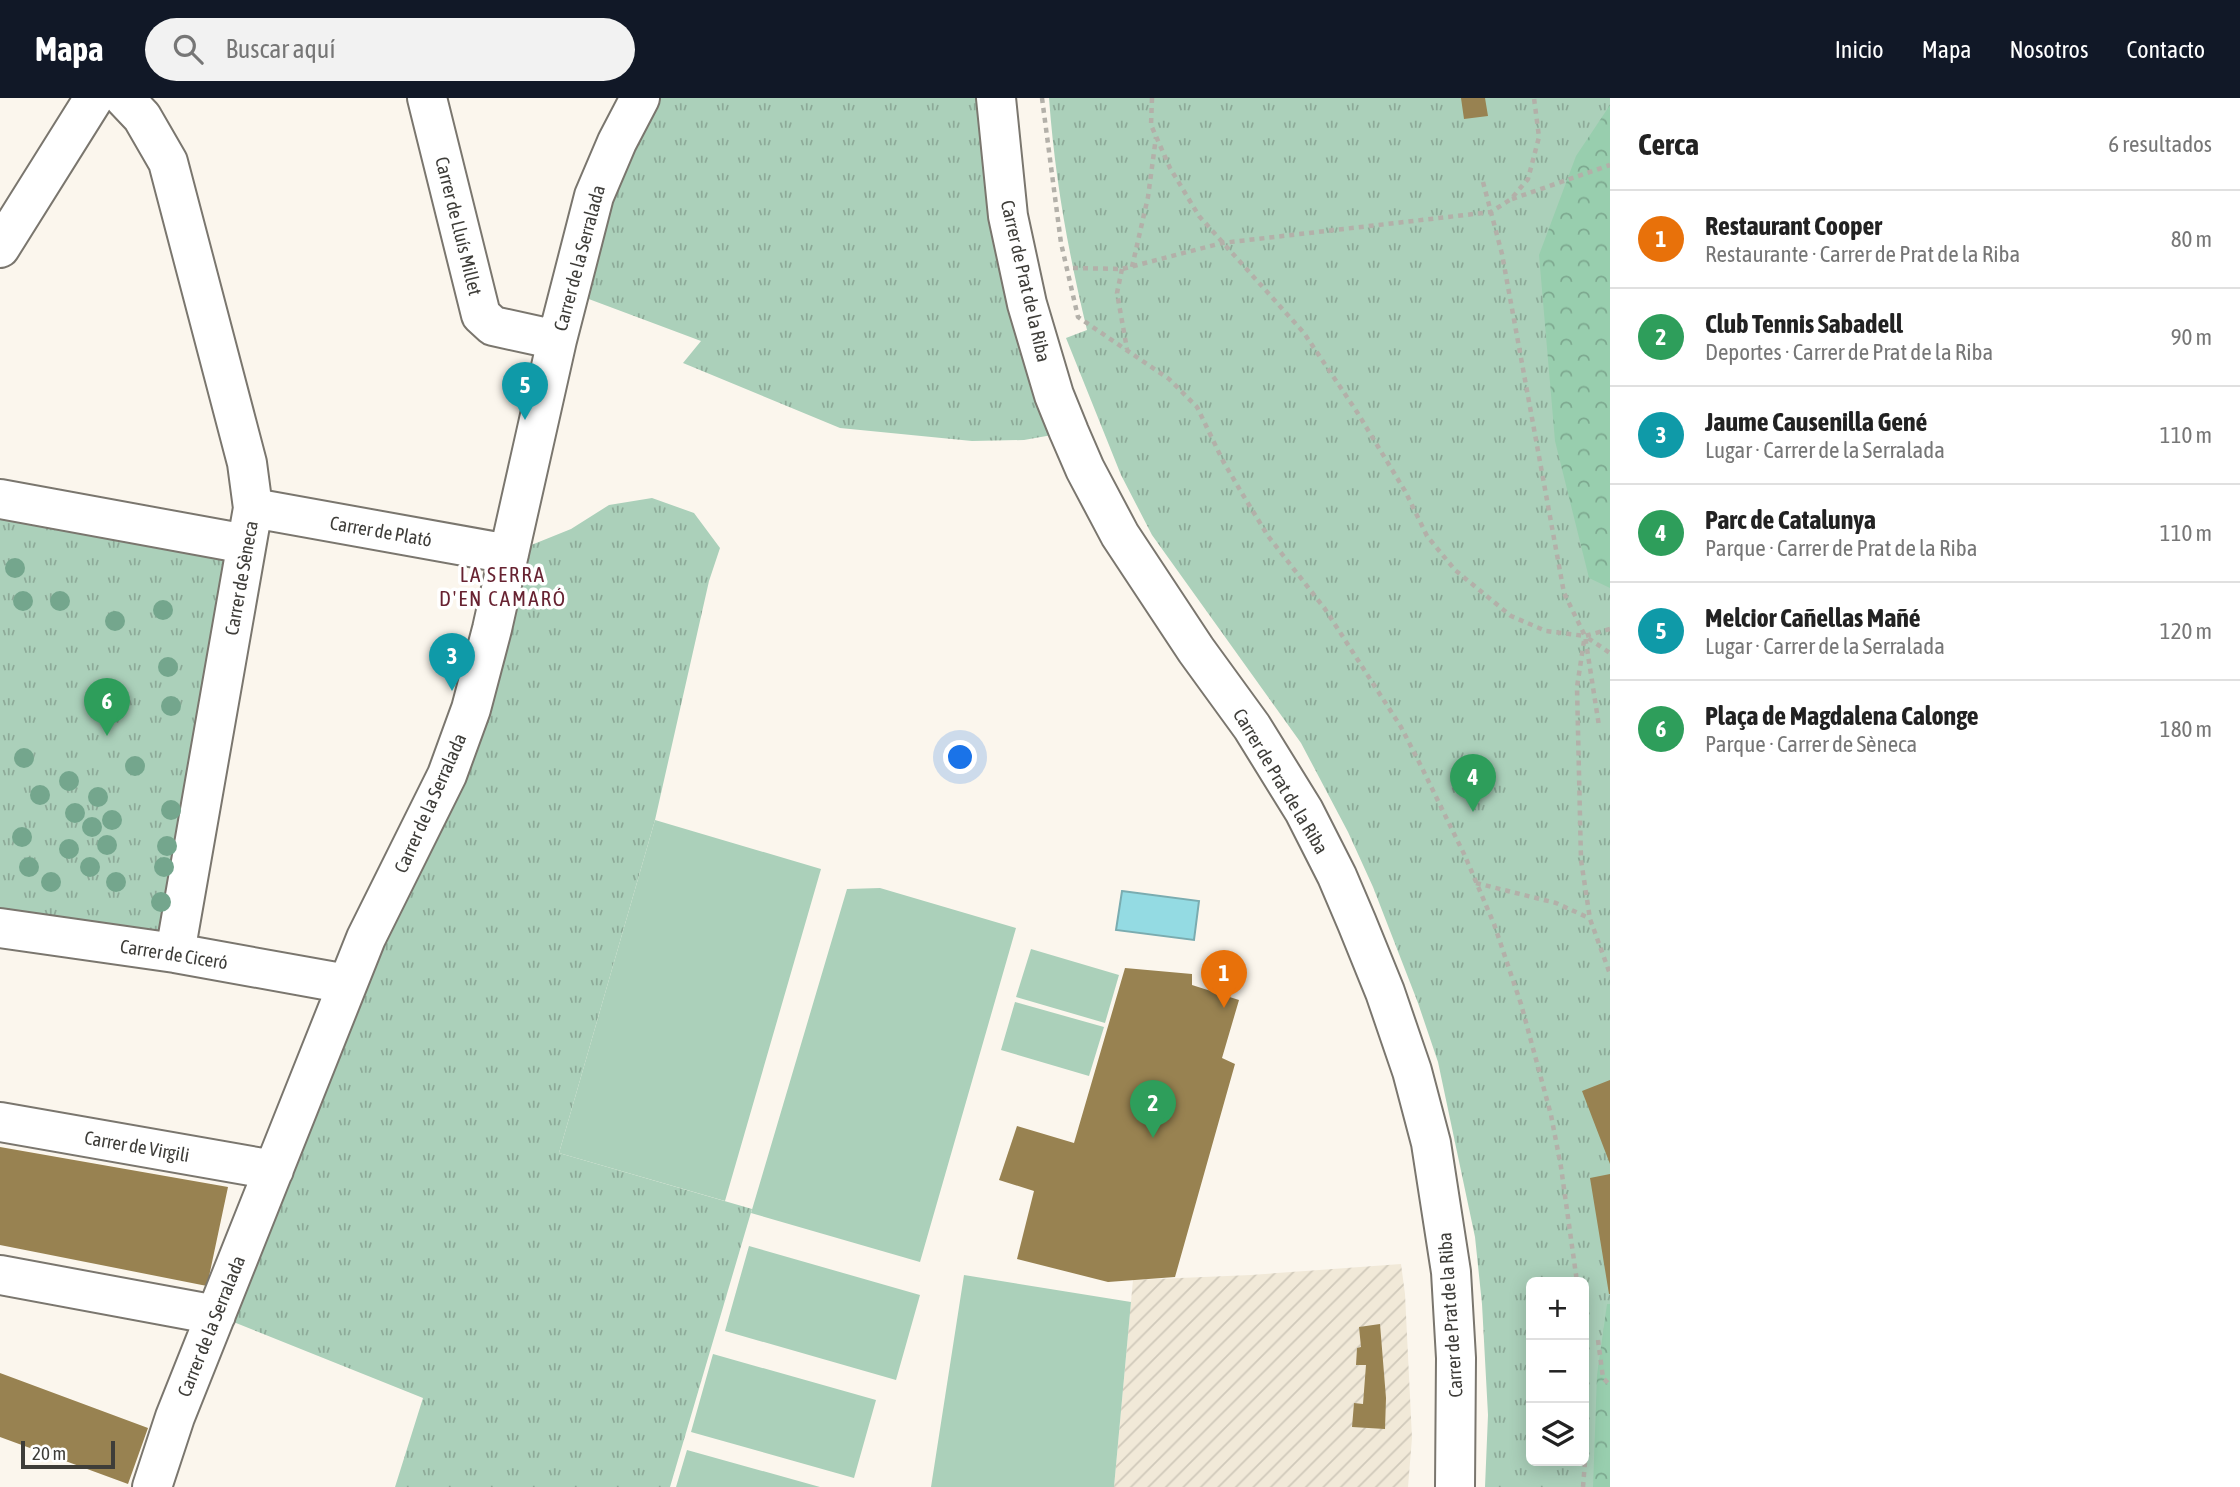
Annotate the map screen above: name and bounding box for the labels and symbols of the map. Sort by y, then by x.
street label: Carrer de Lluís Millet [431,154,487,298]
street label: Carrer de la Serralada [549,183,609,333]
street label: Carrer de Prat de la Riba [997,198,1055,364]
pin: 5 [502,362,548,420]
street label: Carrer de Plató [328,511,434,551]
street label: Carrer de Sèneca [220,519,262,637]
district label: LA SERRA D'EN CAMARÓ [439,562,567,610]
pin: 3 [429,633,475,691]
pin: 6 [84,678,130,736]
street label: Carrer de Prat de la Riba [1229,704,1333,858]
street label: Carrer de la Serralada [389,730,471,876]
your location [943,740,977,774]
pin: 4 [1450,754,1496,812]
street label: Carrer de Ciceró [119,935,230,973]
pin: 1 [1201,950,1247,1008]
pin: 2 [1130,1080,1176,1138]
street label: Carrer de Virgili [83,1126,191,1166]
street label: Carrer de Prat de la Riba [1433,1232,1467,1398]
street label: Carrer de la Serralada [173,1252,249,1400]
scale bar [21,1438,116,1470]

